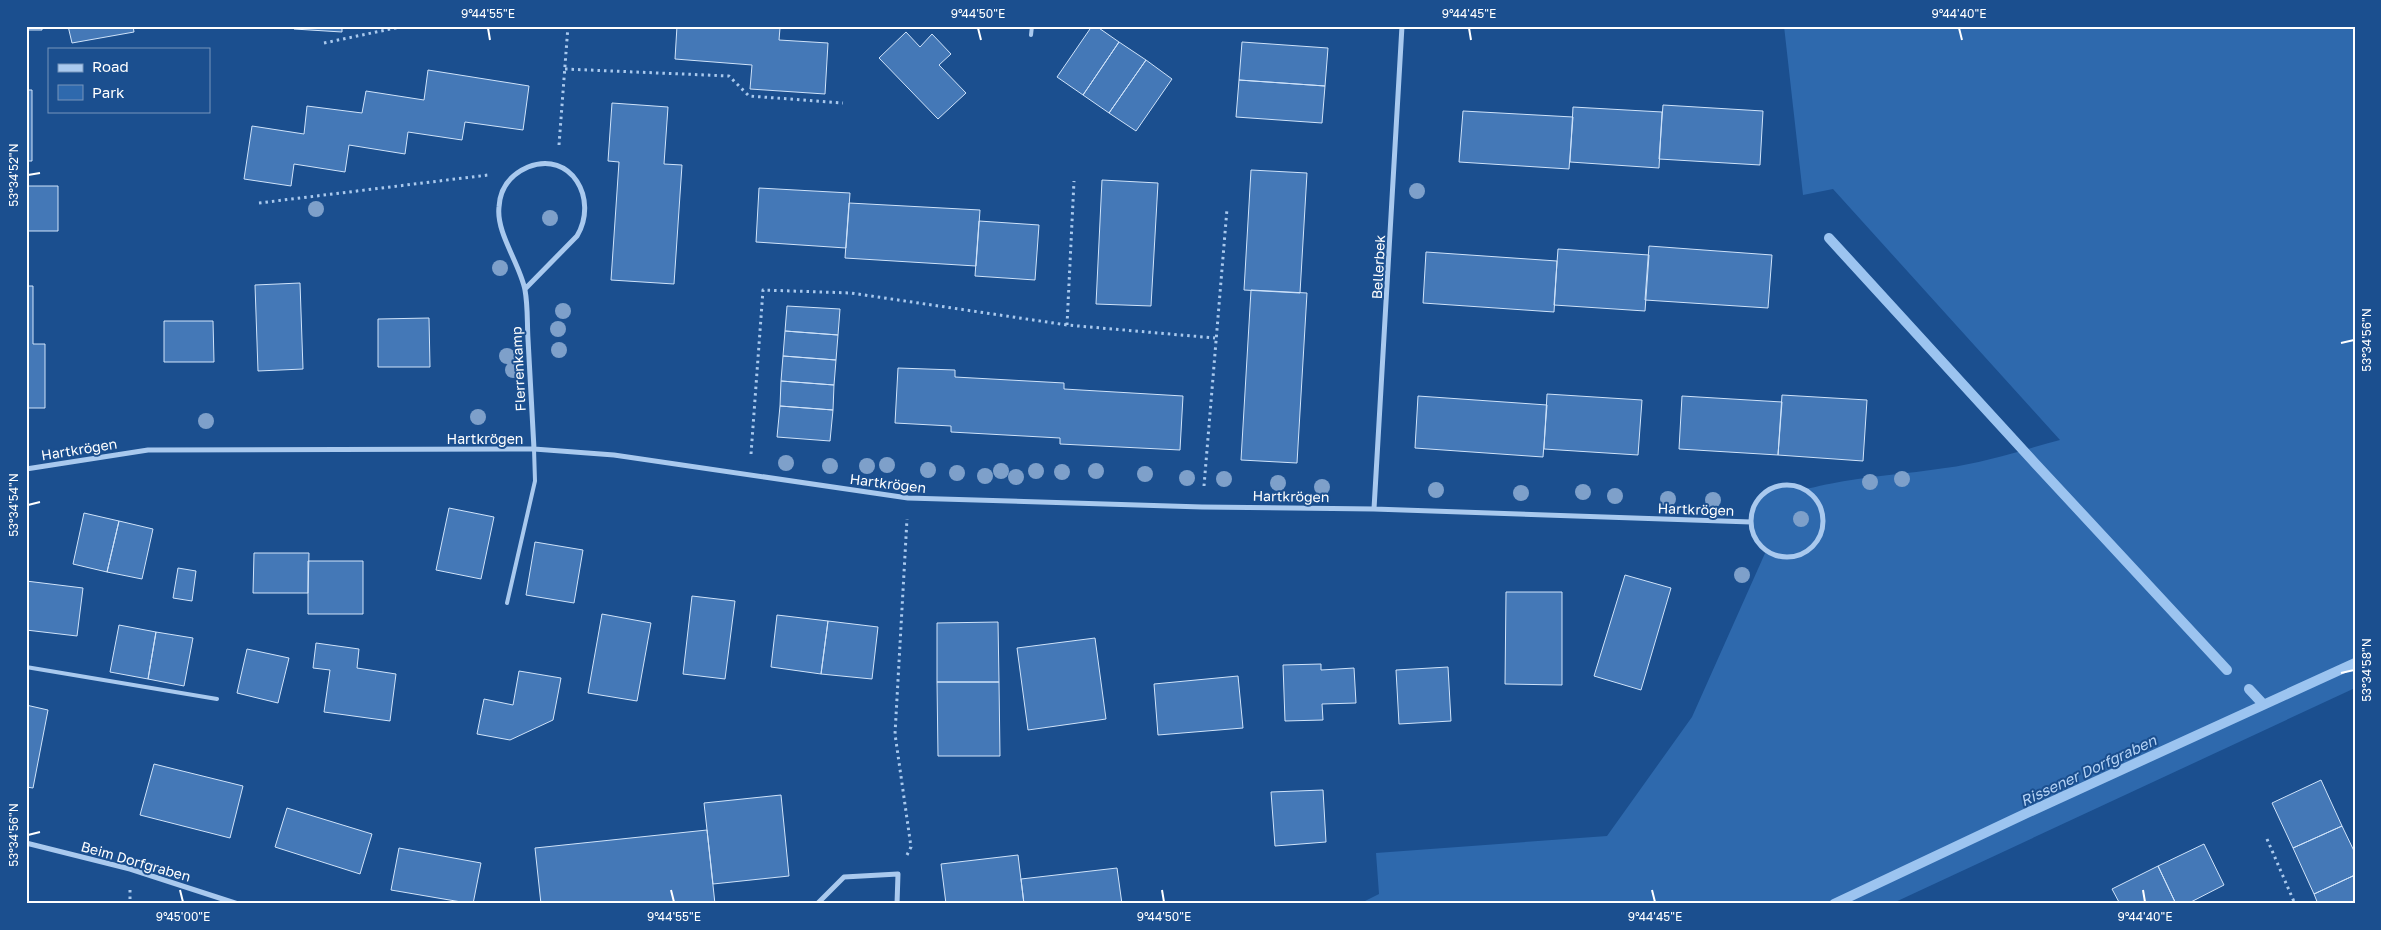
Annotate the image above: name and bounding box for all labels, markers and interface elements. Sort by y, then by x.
text: 9°44'55"E [461,6,515,21]
text: 9°44'50"E [951,6,1005,21]
text: 9°44'45"E [1442,6,1496,21]
text: 9°44'40"E [1932,6,1986,21]
legend [48,48,210,112]
text: Road [92,57,129,75]
text: Park [92,83,125,101]
text: 53°34'52"N [6,143,21,207]
street label: Bellerbek [1368,234,1388,300]
text: 53°34'56"N [2359,308,2374,372]
street label: Flerrenkamp [507,326,529,412]
street label: Hartkrögen [447,430,523,447]
street label: Hartkrögen [40,435,118,463]
street label: Hartkrögen [849,470,927,496]
text: 53°34'54"N [6,473,21,537]
street label: Hartkrögen [1252,487,1330,505]
street label: Hartkrögen [1657,499,1735,519]
text: 53°34'58"N [2359,638,2374,702]
water label: Rissener Dorfgraben [2017,730,2160,810]
text: 53°34'56"N [6,803,21,867]
street label: Beim Dorfgraben [79,837,193,885]
text: 9°45'00"E [156,909,210,924]
text: 9°44'55"E [647,909,701,924]
text: 9°44'50"E [1137,909,1191,924]
text: 9°44'45"E [1628,909,1682,924]
text: 9°44'40"E [2118,909,2172,924]

